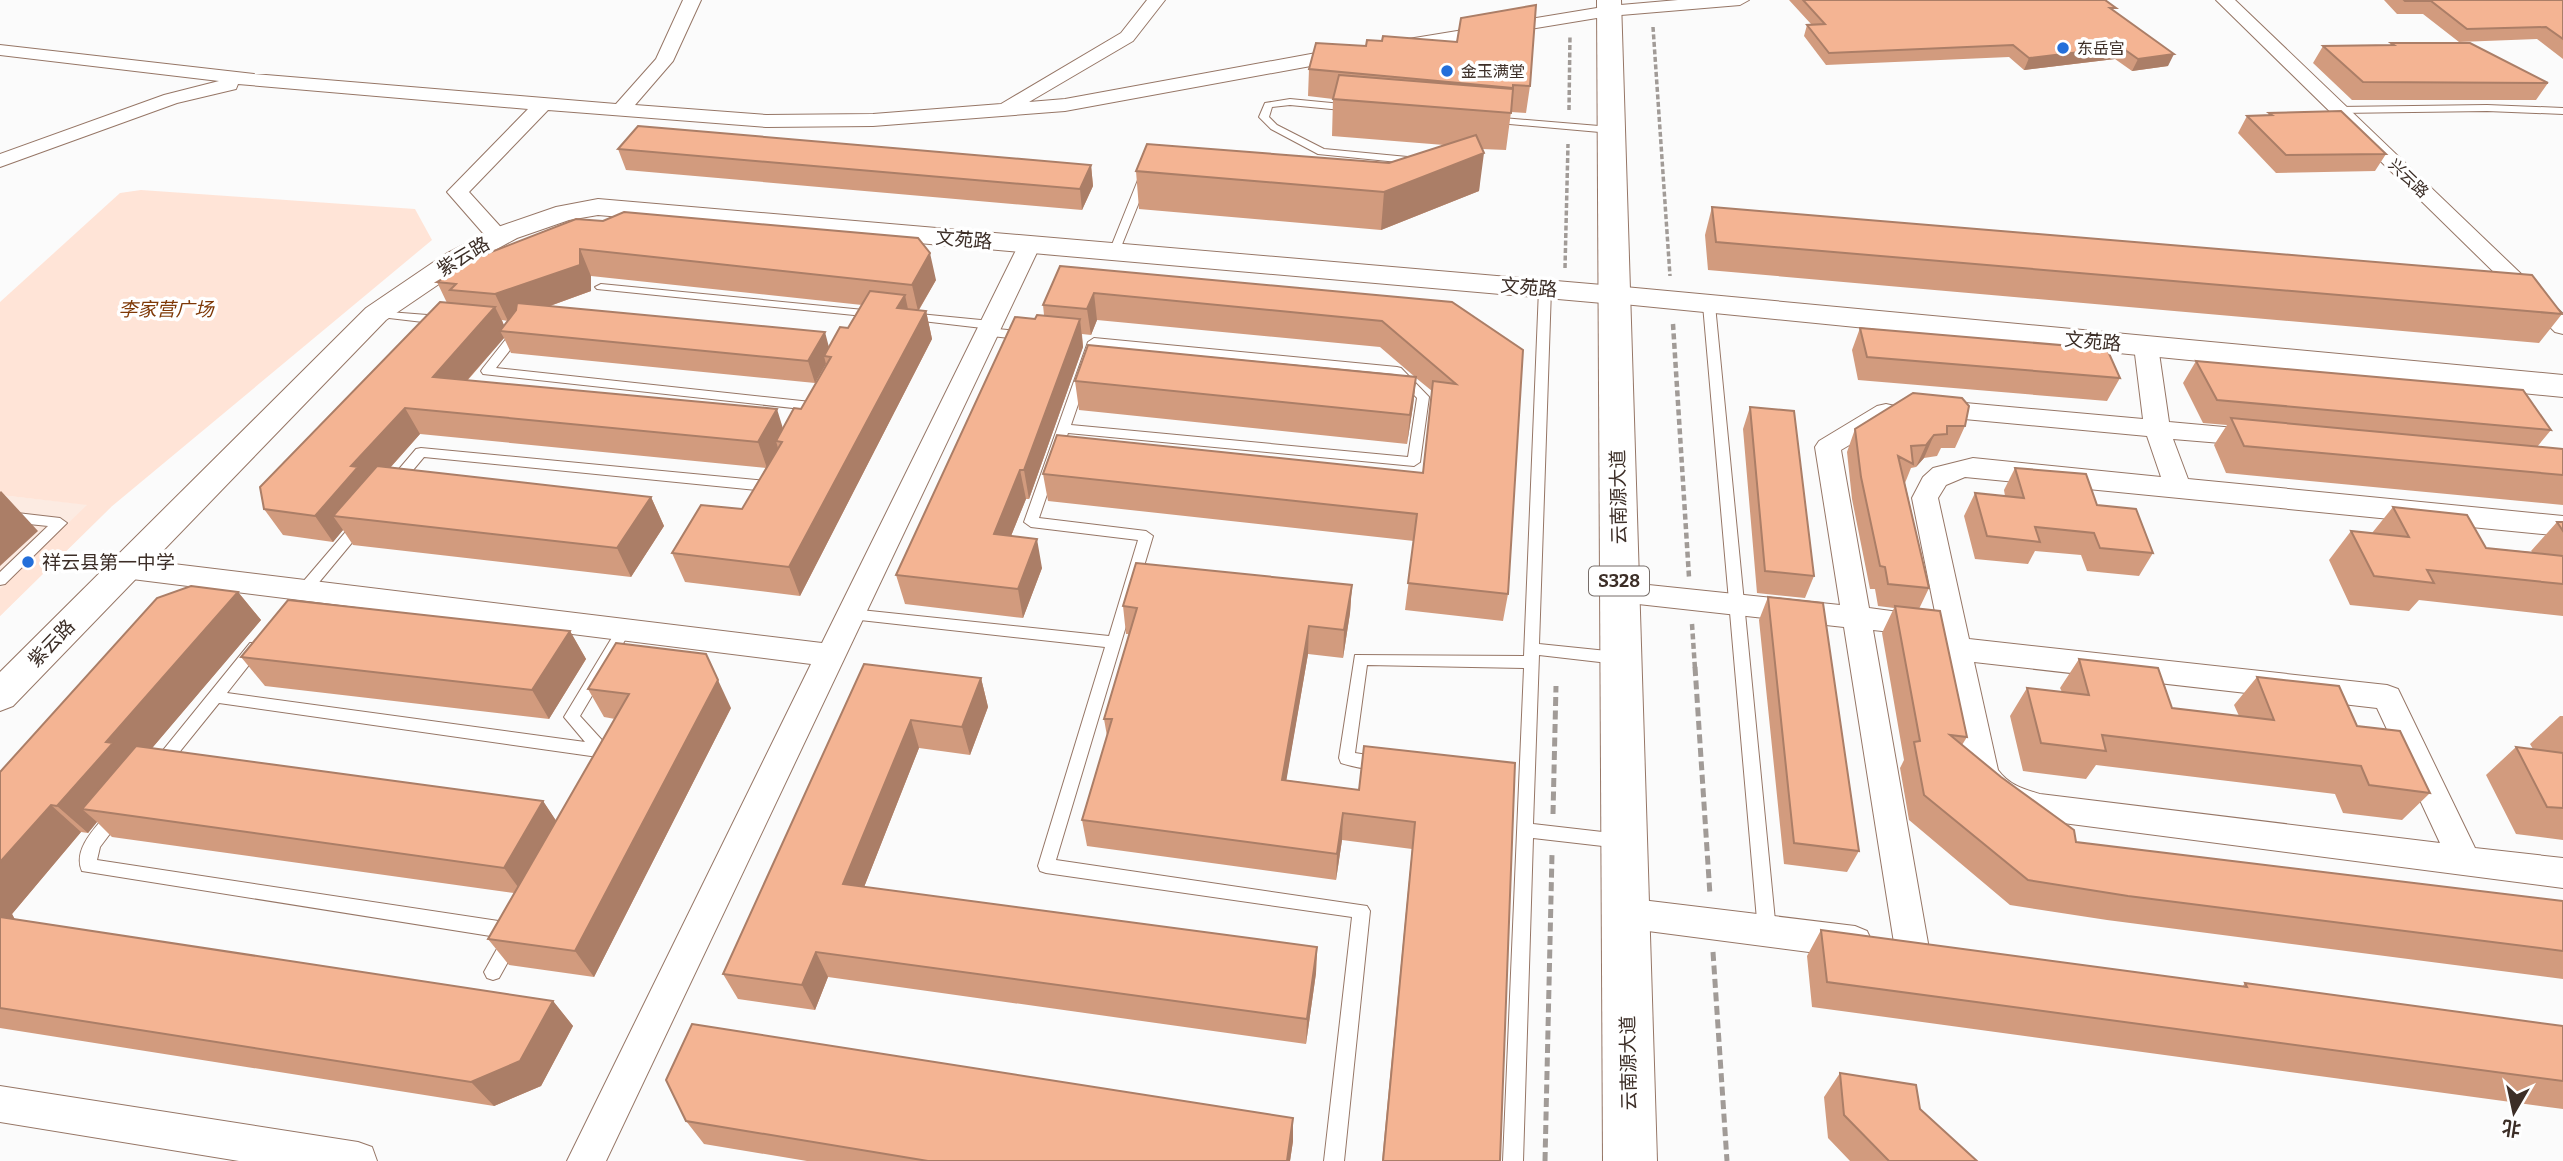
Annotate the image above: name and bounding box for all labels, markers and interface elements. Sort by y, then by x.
place label: 东岳宫 [2077,39,2125,58]
marker: 东岳宫 [2055,40,2071,56]
place label: 金玉满堂 [1461,62,1525,81]
marker: 金玉满堂 [1439,63,1455,79]
street label: 兴云路 [2385,155,2433,202]
street label: 文苑路 [935,226,993,253]
street label: 紫云路 [433,232,494,281]
street label: 文苑路 [1500,274,1558,301]
park label: 李家营广场 [118,298,215,321]
street label: 文苑路 [2064,328,2122,355]
street label: 云南源大道 [1606,449,1631,545]
place label: 祥云县第一中学 [42,551,175,574]
marker: 祥云县第一中学 [20,554,36,570]
road number: S328 [1589,566,1649,596]
street label: 紫云路 [23,615,79,672]
street label: 云南源大道 [1616,1015,1641,1111]
north arrow [2479,1077,2549,1147]
text: 北 [2500,1115,2523,1141]

